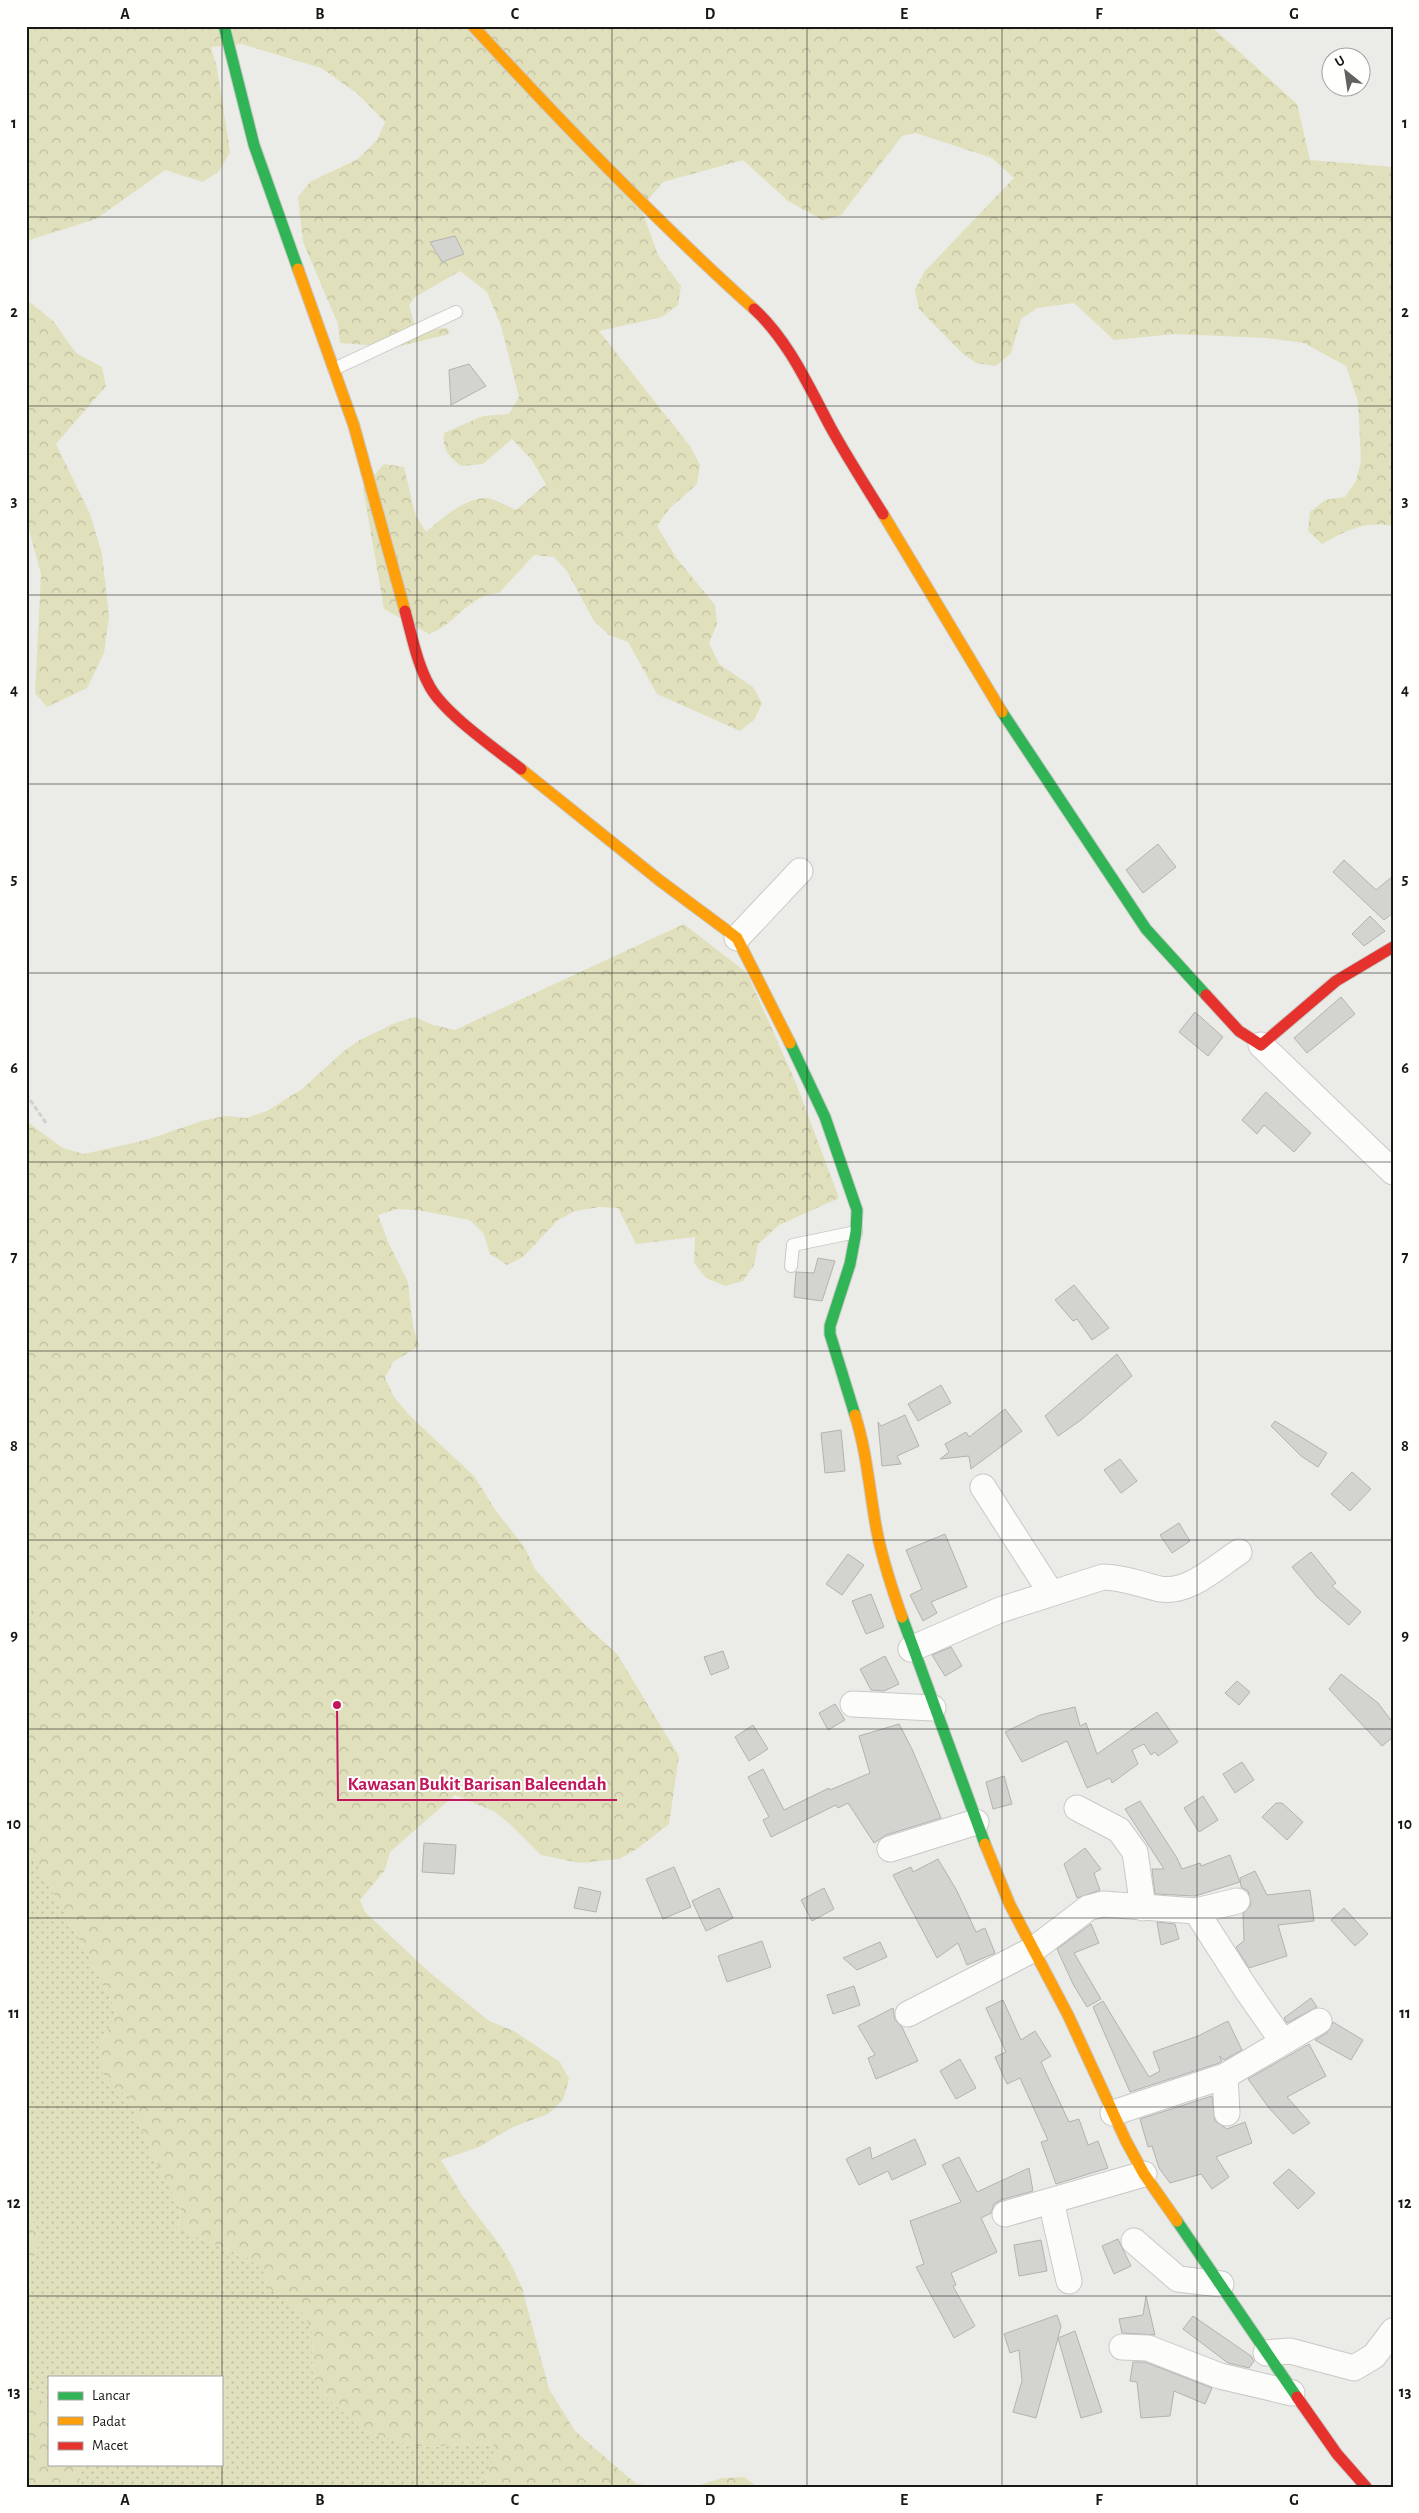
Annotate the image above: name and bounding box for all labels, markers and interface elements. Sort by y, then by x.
text: A [120,6,130,22]
text: B [315,6,325,22]
text: C [511,6,520,22]
text: D [705,6,716,22]
text: E [900,6,908,22]
text: F [1095,6,1103,22]
text: G [1289,6,1299,22]
north arrow [1322,48,1372,98]
text: U [1333,53,1347,70]
text: 1 [11,115,17,131]
text: 1 [1402,115,1408,131]
text: 2 [10,304,18,320]
text: 2 [1401,304,1409,320]
text: 3 [11,493,18,509]
text: 3 [1402,493,1409,509]
text: 4 [10,682,18,698]
text: 4 [1401,682,1409,698]
text: 5 [11,871,18,887]
text: 5 [1402,871,1409,887]
text: 6 [10,1060,18,1076]
text: 6 [1401,1060,1409,1076]
text: 7 [11,1249,18,1265]
text: 7 [1402,1249,1409,1265]
text: 8 [10,1438,18,1454]
text: 8 [1401,1438,1409,1454]
text: 9 [10,1627,18,1643]
text: 9 [1401,1627,1409,1643]
callout: Kawasan Bukit Barisan Baleendah [338,1766,617,1800]
text: Kawasan Bukit Barisan Baleendah [347,1775,607,1794]
text: 10 [7,1816,21,1832]
text: 10 [1398,1816,1412,1832]
text: 11 [8,2005,20,2021]
text: 11 [1399,2005,1411,2021]
text: 12 [7,2195,21,2211]
text: 12 [1398,2195,1412,2211]
legend [48,2376,222,2466]
text: 13 [8,2384,20,2400]
text: 13 [1399,2384,1411,2400]
text: Lancar [92,2388,130,2403]
text: Padat [92,2414,126,2429]
text: Macet [92,2438,128,2453]
text: A [120,2492,130,2508]
text: B [315,2492,325,2508]
text: C [511,2492,520,2508]
text: D [705,2492,716,2508]
text: E [900,2492,908,2508]
text: F [1095,2492,1103,2508]
text: G [1289,2492,1299,2508]

